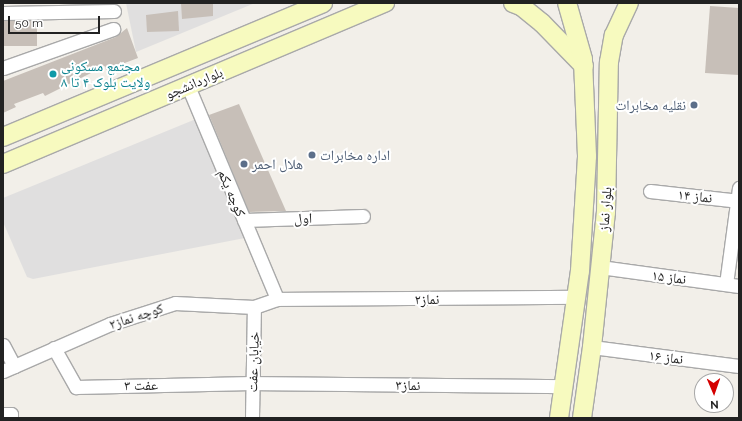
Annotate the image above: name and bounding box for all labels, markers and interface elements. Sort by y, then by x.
scale bar [10,8,102,34]
text: 50 m [15,16,43,30]
place label: مجتمع مسکونی ولایت بلوک ۴ تا ۸ [61,58,150,90]
street label: بلواردانشجو [163,63,225,103]
marker: مجتمع مسکونی ولایت بلوک ۴ تا ۸ [48,69,58,79]
place label: نقلیه مخابرات [615,97,686,113]
marker: نقلیه مخابرات [689,100,699,110]
place label: اداره مخابرات [320,147,390,163]
marker: اداره مخابرات [307,150,317,160]
place label: هلال احمر [252,156,303,172]
marker: هلال احمر [239,159,249,169]
street label: کوچه یکم [215,167,249,219]
street label: بلوار نماز [595,186,615,232]
street label: نماز ۱۴ [677,186,713,206]
street label: اول [294,209,312,227]
street label: نماز ۱۵ [651,267,687,287]
street label: نماز۲ [415,291,439,307]
street label: کوچه نماز۲ [107,299,165,333]
street label: خیابان عفت [244,331,262,393]
street label: نماز ۱۶ [648,347,684,367]
north arrow [694,373,734,413]
street label: عفت ۳ [124,376,158,394]
street label: نماز۳ [395,376,421,394]
text: N [710,398,719,411]

